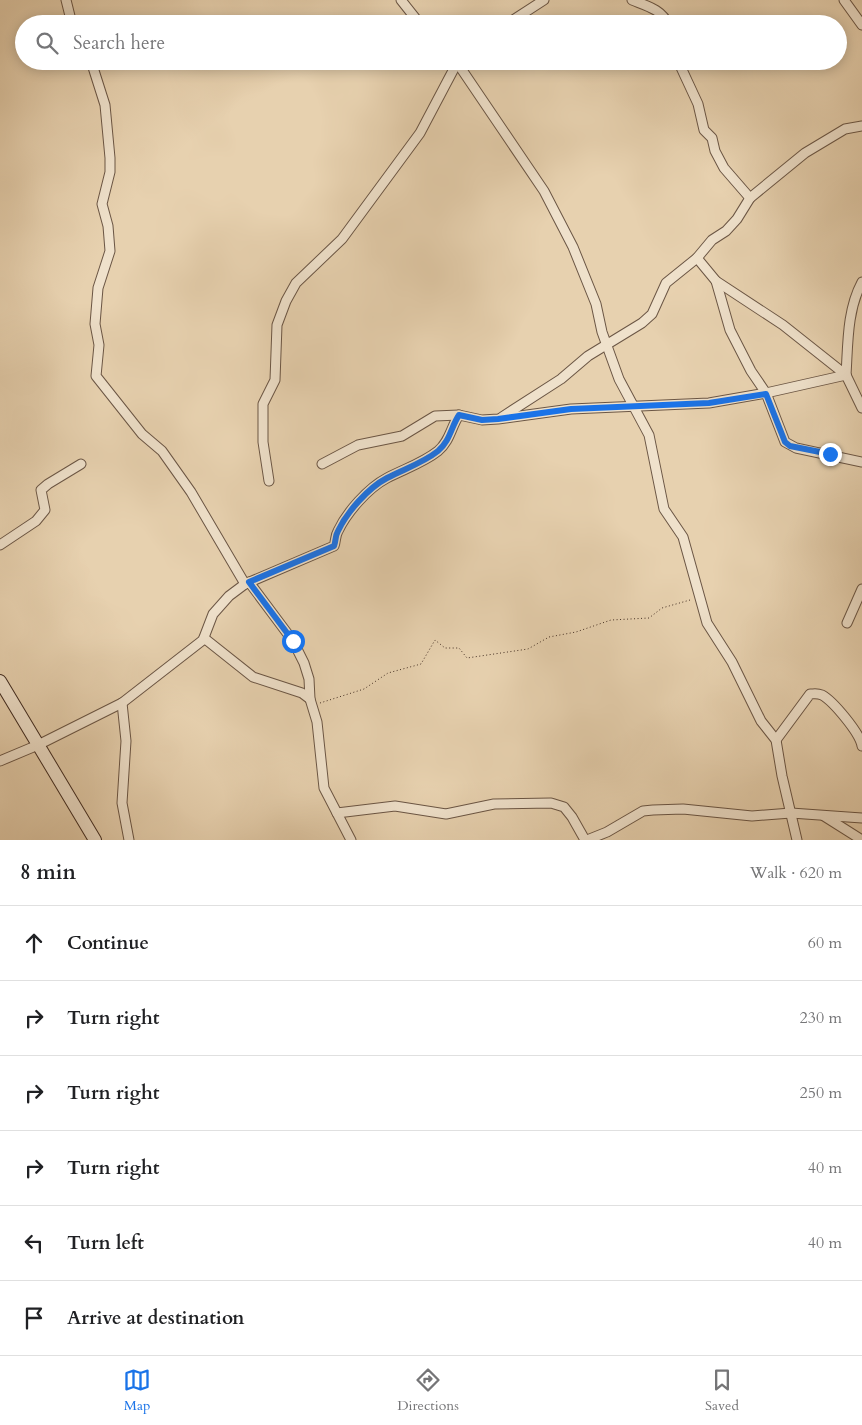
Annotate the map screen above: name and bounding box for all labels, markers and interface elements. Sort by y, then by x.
search box [15,15,847,70]
icon: search [33,29,61,57]
text: Search here [73,30,165,56]
route end [819,443,842,466]
route start [282,630,305,653]
text: 8 min [20,858,76,887]
text: Walk · 620 m [750,862,842,884]
icon: ahead [20,929,48,957]
text: Continue [67,930,149,956]
text: 60 m [808,932,842,954]
icon: right [20,1004,48,1032]
text: Turn right [67,1005,159,1031]
text: 230 m [800,1007,842,1029]
icon: right [20,1079,48,1107]
text: Turn right [67,1080,159,1106]
text: 250 m [800,1082,842,1104]
icon: right [20,1154,48,1182]
text: Turn right [67,1155,159,1181]
text: 40 m [808,1157,842,1179]
icon: left [20,1229,48,1257]
text: Turn left [67,1230,144,1256]
text: 40 m [808,1232,842,1254]
icon: arrive [20,1304,48,1332]
text: Arrive at destination [67,1305,244,1331]
tab: Map [123,1366,151,1415]
tab: Directions [397,1366,459,1415]
tab: Saved [705,1366,739,1415]

